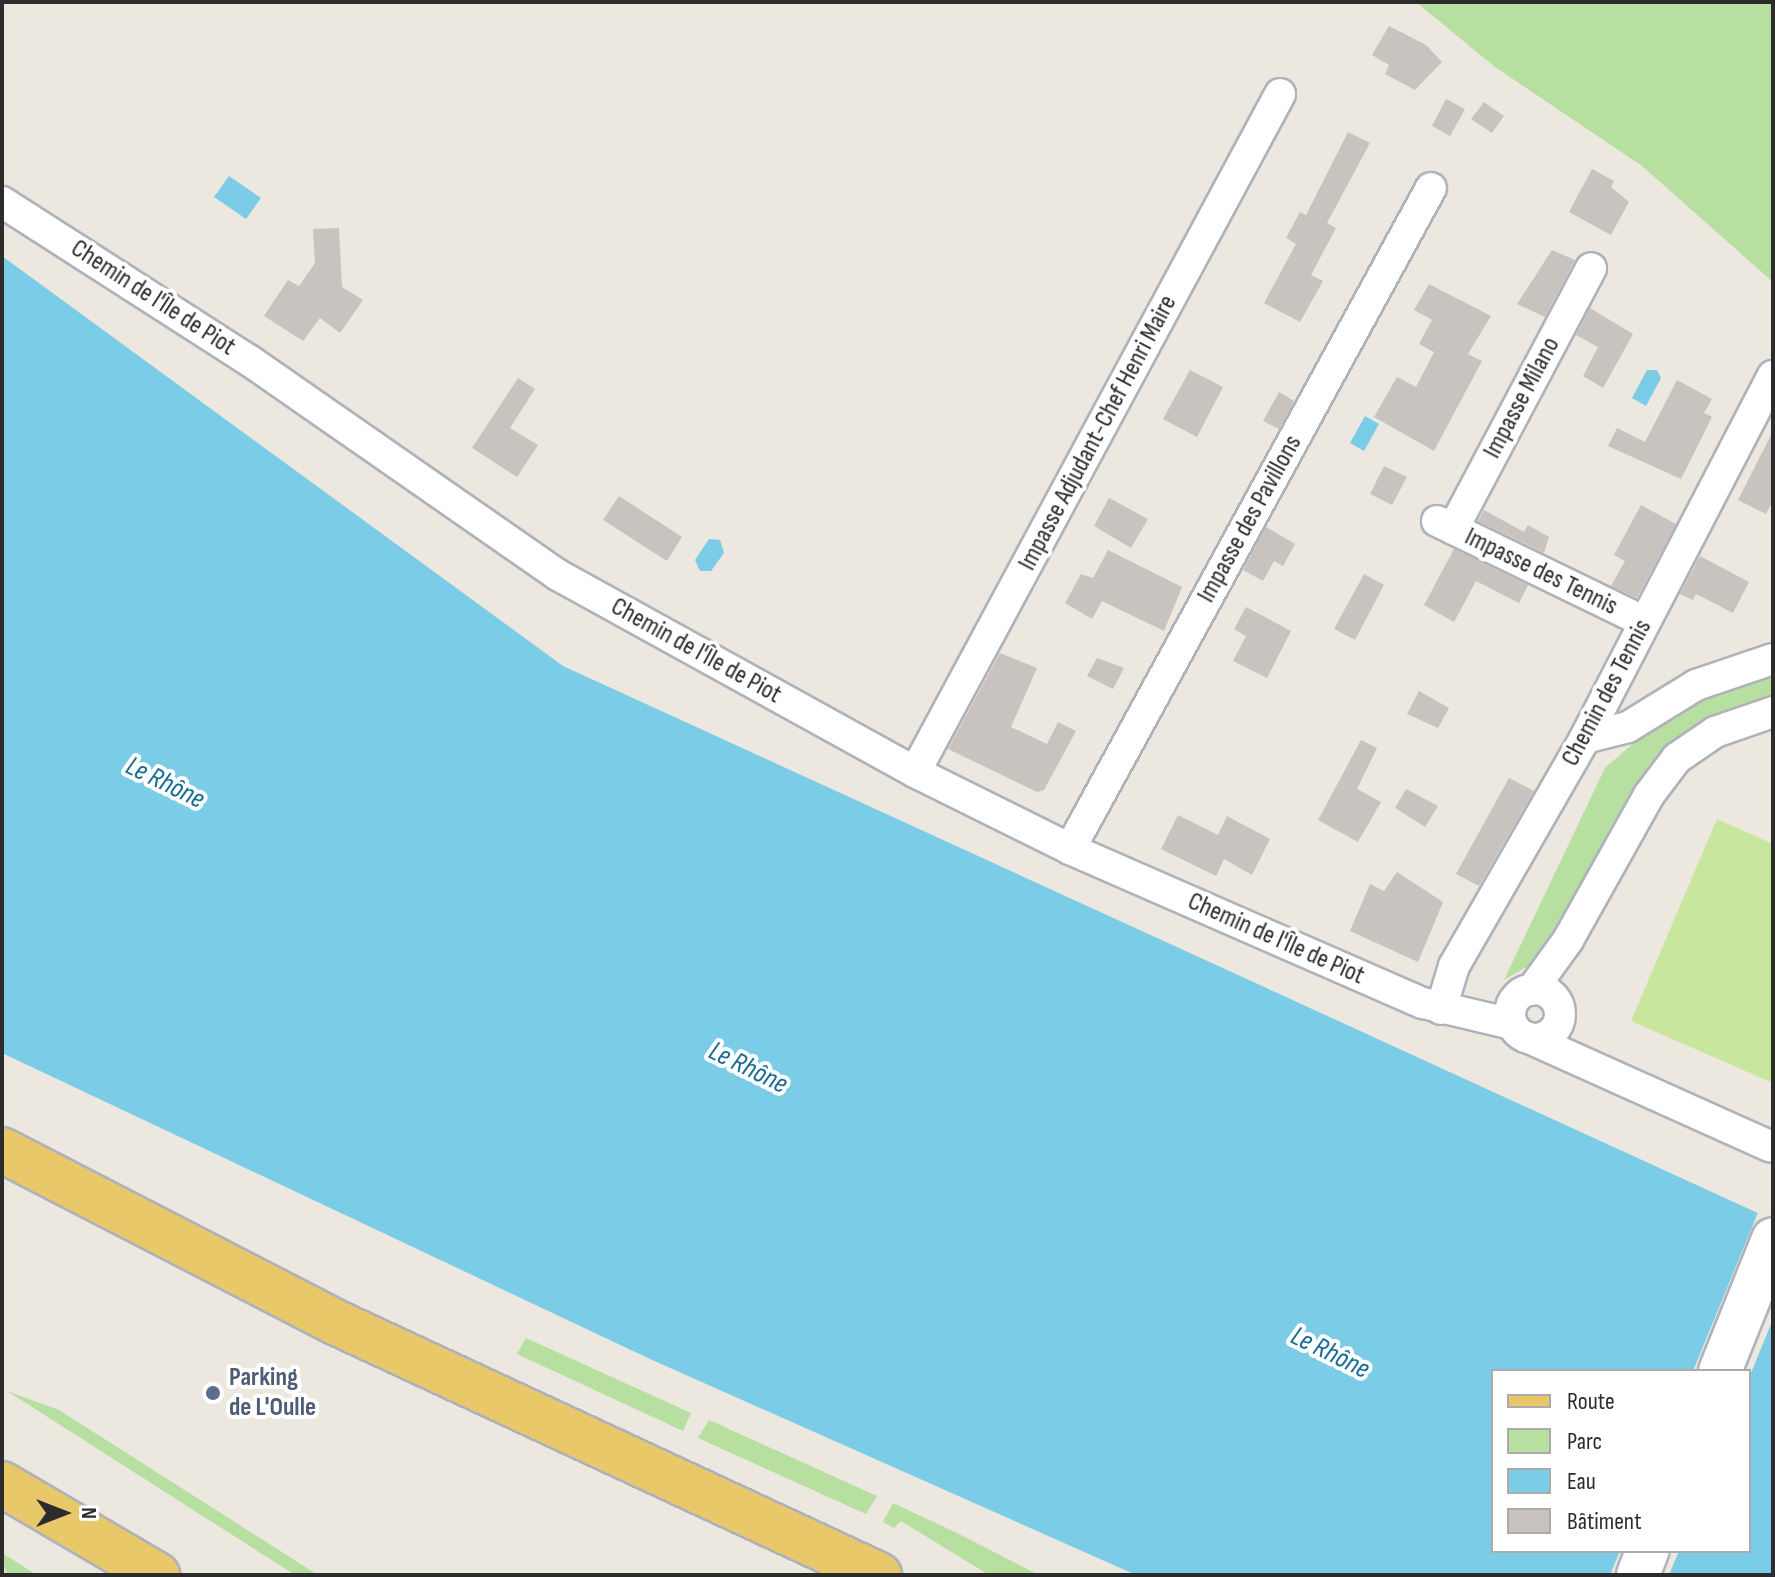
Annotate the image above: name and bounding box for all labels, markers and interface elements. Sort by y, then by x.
street label: Chemin de l'Île de Piot [65,233,241,363]
street label: Impasse Adjudant-Chef Henri Maire [1012,290,1184,576]
street label: Impasse Milano [1477,332,1567,464]
street label: Impasse des Pavillons [1191,430,1309,608]
street label: Impasse des Tennis [1459,522,1623,622]
street label: Chemin de l'Île de Piot [605,591,787,711]
street label: Chemin des Tennis [1555,614,1659,772]
water label: Le Rhône [120,750,210,816]
street label: Chemin de l'Île de Piot [1183,886,1369,992]
water label: Le Rhône [703,1035,793,1101]
water label: Le Rhône [1285,1320,1375,1386]
place label: Parking de L'Oulle [229,1362,316,1424]
legend [1491,1369,1751,1553]
marker: Parking de L'Oulle [204,1384,222,1402]
text: Route [1567,1387,1615,1416]
text: Parc [1567,1427,1602,1456]
text: Eau [1567,1467,1596,1496]
north arrow [24,1473,104,1553]
text: N [75,1507,102,1519]
text: Bâtiment [1567,1507,1642,1536]

